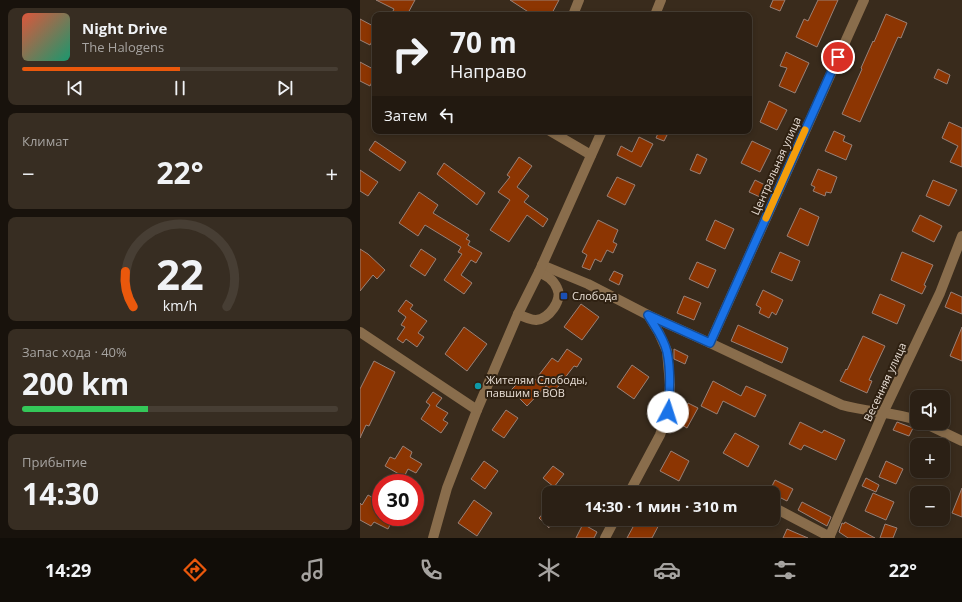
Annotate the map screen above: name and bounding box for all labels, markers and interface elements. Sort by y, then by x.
text: Night Drive [82,18,167,38]
text: 70 m [450,23,517,61]
icon: right [384,28,436,80]
text: The Halogens [82,38,164,56]
pin [821,40,855,74]
icon: arrive [827,46,849,68]
text: Направо [450,59,527,83]
icon: previous [64,77,86,99]
icon: pause [169,77,191,99]
icon: next [274,77,296,99]
icon: left [436,104,458,126]
text: Затем [384,105,428,125]
street label: Центральная улица [747,114,804,217]
text: Климат [22,132,69,150]
text: 22° [156,152,204,193]
text: − [22,158,35,188]
text: + [325,158,338,188]
text: 22 [156,246,204,302]
place label: Слобода [572,288,617,303]
marker: Слобода [559,291,569,301]
text: km/h [163,296,197,315]
street label: Весенняя улица [860,340,909,424]
text: Запас хода · 40% [22,343,127,361]
text: 200 km [22,363,129,404]
place label: Жителям Слободы, павшим в ВОВ [486,372,588,400]
marker: Жителям Слободы, павшим в ВОВ [473,381,483,391]
map controls [910,390,950,526]
button: sound [910,390,950,430]
position arrow [647,391,689,433]
button: + [910,438,950,478]
text: Прибытие [22,453,87,471]
text: 14:30 [22,473,99,514]
speed limit sign: 30 [372,474,424,526]
button: − [910,486,950,526]
text: 14:30 · 1 мин · 310 m [585,496,737,516]
icon: directions [181,556,209,584]
icon: music [299,556,327,584]
icon: phone [417,556,445,584]
icon: climate [535,556,563,584]
icon: car [653,556,681,584]
icon: filters [771,556,799,584]
text: 14:29 [45,558,91,582]
text: 22° [889,558,917,582]

